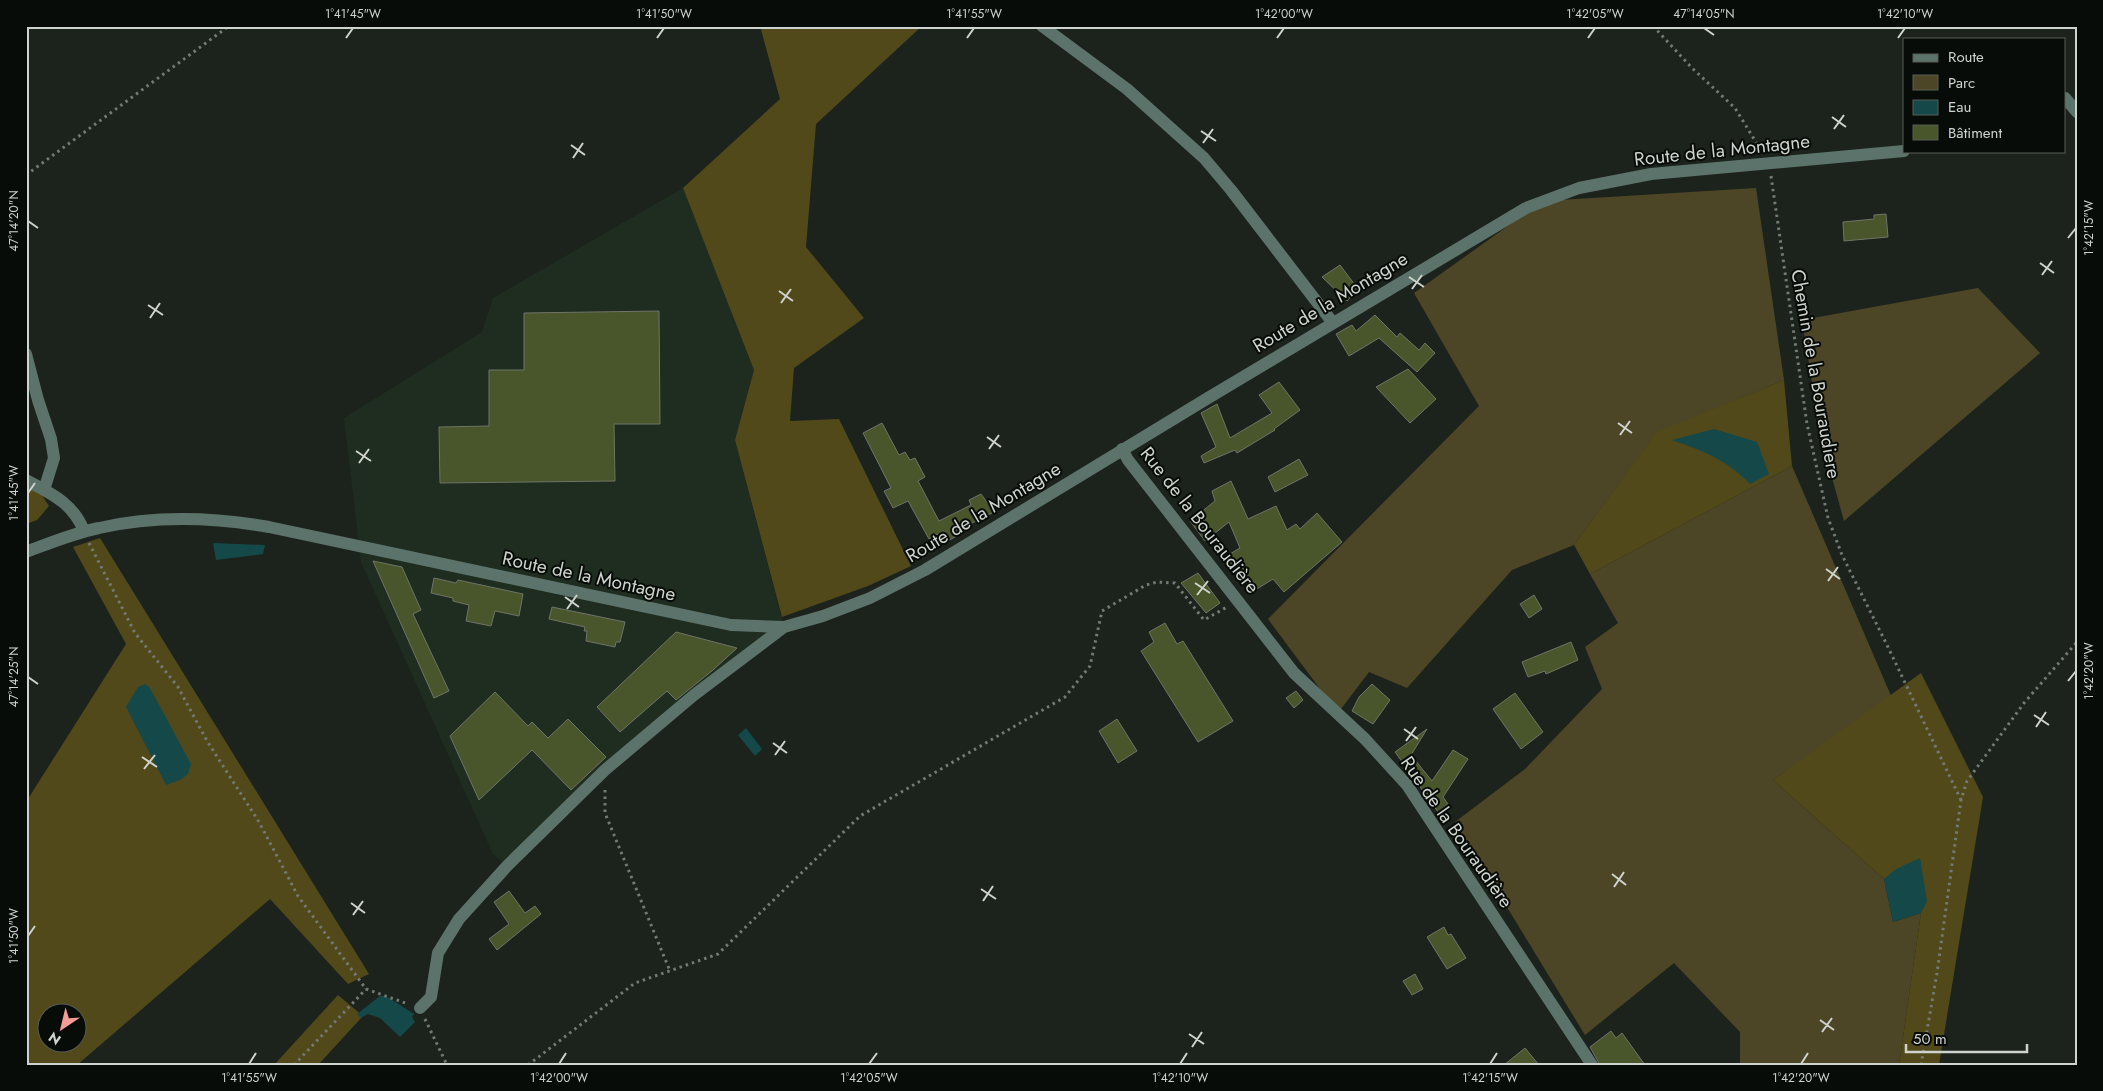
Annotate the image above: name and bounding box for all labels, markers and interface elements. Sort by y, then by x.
text: 1°41'45"W [325,5,381,23]
text: 1°41'50"W [636,5,692,23]
text: 1°41'55"W [946,5,1002,23]
text: 1°42'00"W [1255,5,1313,23]
text: 1°42'05"W [1566,5,1624,23]
text: 47°14'05"N [1673,5,1735,23]
text: 1°42'10"W [1877,5,1933,23]
legend [1903,38,2066,152]
text: Route [1948,46,1984,68]
text: Parc [1948,72,1975,94]
text: Eau [1948,96,1971,118]
text: Bâtiment [1948,122,2002,144]
street label: Route de la Montagne [1633,127,1811,173]
text: 47°14'20"N [5,190,23,252]
text: 1°42'15"W [2080,200,2098,256]
street label: Route de la Montagne [1247,245,1413,359]
street label: Chemin de la Bouraudiere [1784,267,1848,481]
street label: Rue de la Bouraudière [1134,441,1266,599]
street label: Route de la Montagne [900,455,1066,569]
text: 1°41'45"W [5,465,23,521]
street label: Route de la Montagne [500,544,678,608]
text: 1°42'20"W [2080,642,2098,700]
text: 47°14'25"N [5,647,23,707]
street label: Rue de la Bouraudière [1394,751,1520,914]
text: 1°41'50"W [5,908,23,964]
north arrow [38,1004,88,1054]
scale bar [1906,1021,2027,1053]
text: N [44,1027,65,1050]
text: 50 m [1913,1028,1947,1050]
text: 1°41'55"W [221,1069,277,1087]
text: 1°42'00"W [530,1069,588,1087]
text: 1°42'05"W [840,1069,898,1087]
text: 1°42'10"W [1152,1069,1208,1087]
text: 1°42'15"W [1462,1069,1518,1087]
text: 1°42'20"W [1772,1069,1830,1087]

